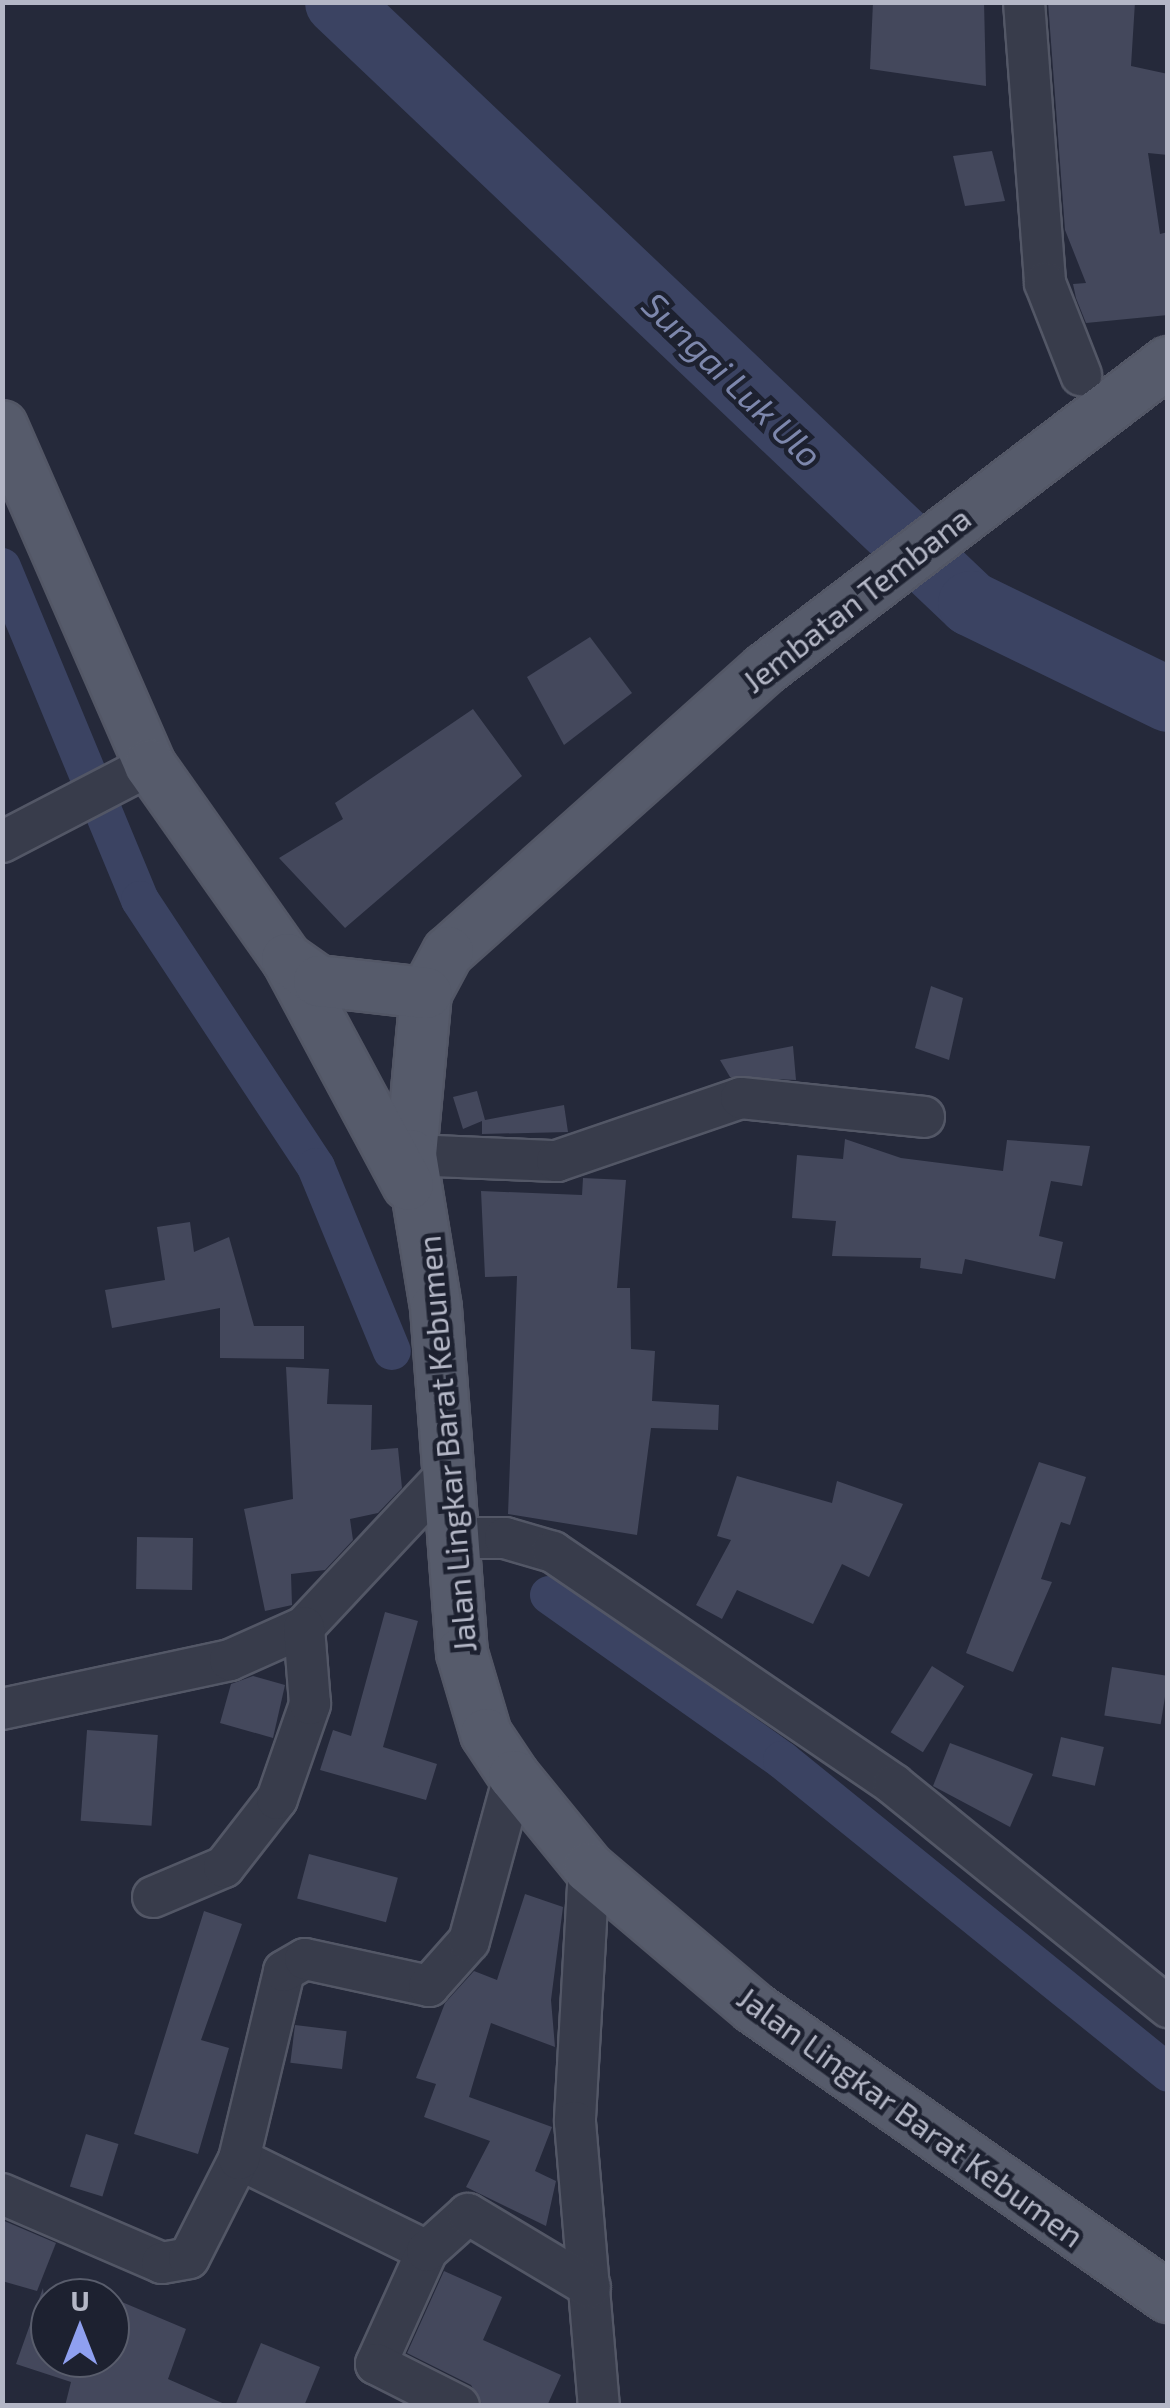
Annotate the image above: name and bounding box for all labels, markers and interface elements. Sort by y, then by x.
water label: Sungai Luk Ulo [635,283,831,475]
street label: Jembatan Tembana [734,498,978,700]
street label: Jalan Lingkar Barat Kebumen [409,1234,483,1654]
street label: Jalan Lingkar Barat Kebumen [730,1977,1092,2255]
north arrow [30,2278,130,2378]
text: U [70,2283,90,2317]

